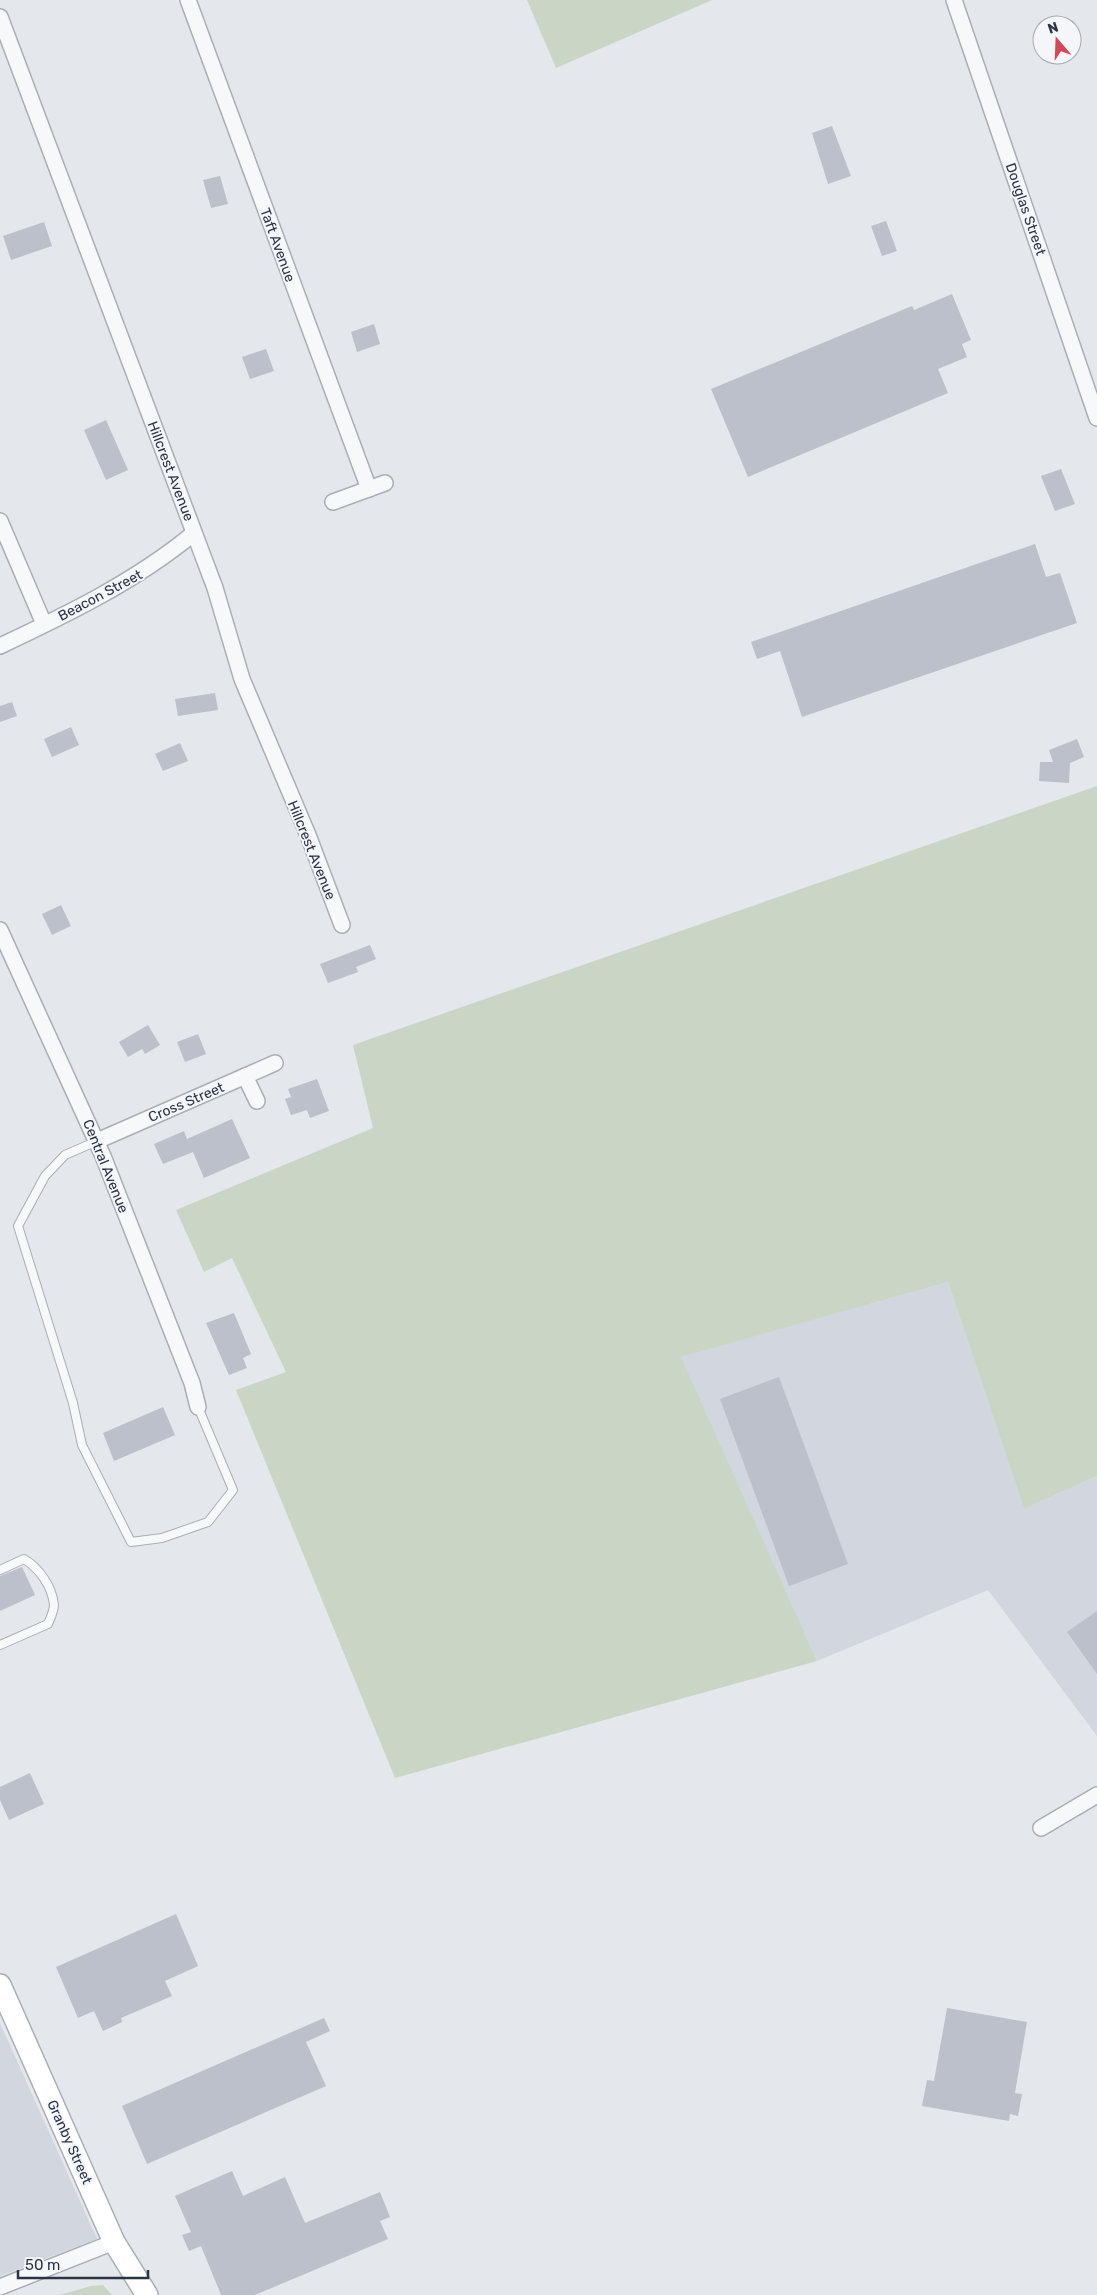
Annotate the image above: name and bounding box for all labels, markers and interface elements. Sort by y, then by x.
north arrow [1032,15,1082,65]
text: N [1045,19,1060,38]
street label: Douglas Street [1002,161,1049,258]
street label: Taft Avenue [256,206,299,285]
street label: Hillcrest Avenue [144,419,197,524]
street label: Beacon Street [55,566,146,625]
street label: Hillcrest Avenue [284,798,339,902]
street label: Cross Street [146,1079,227,1126]
street label: Central Avenue [79,1117,132,1216]
street label: Granby Street [43,2098,96,2187]
scale bar [18,2248,148,2280]
text: 50 m [25,2256,60,2274]

